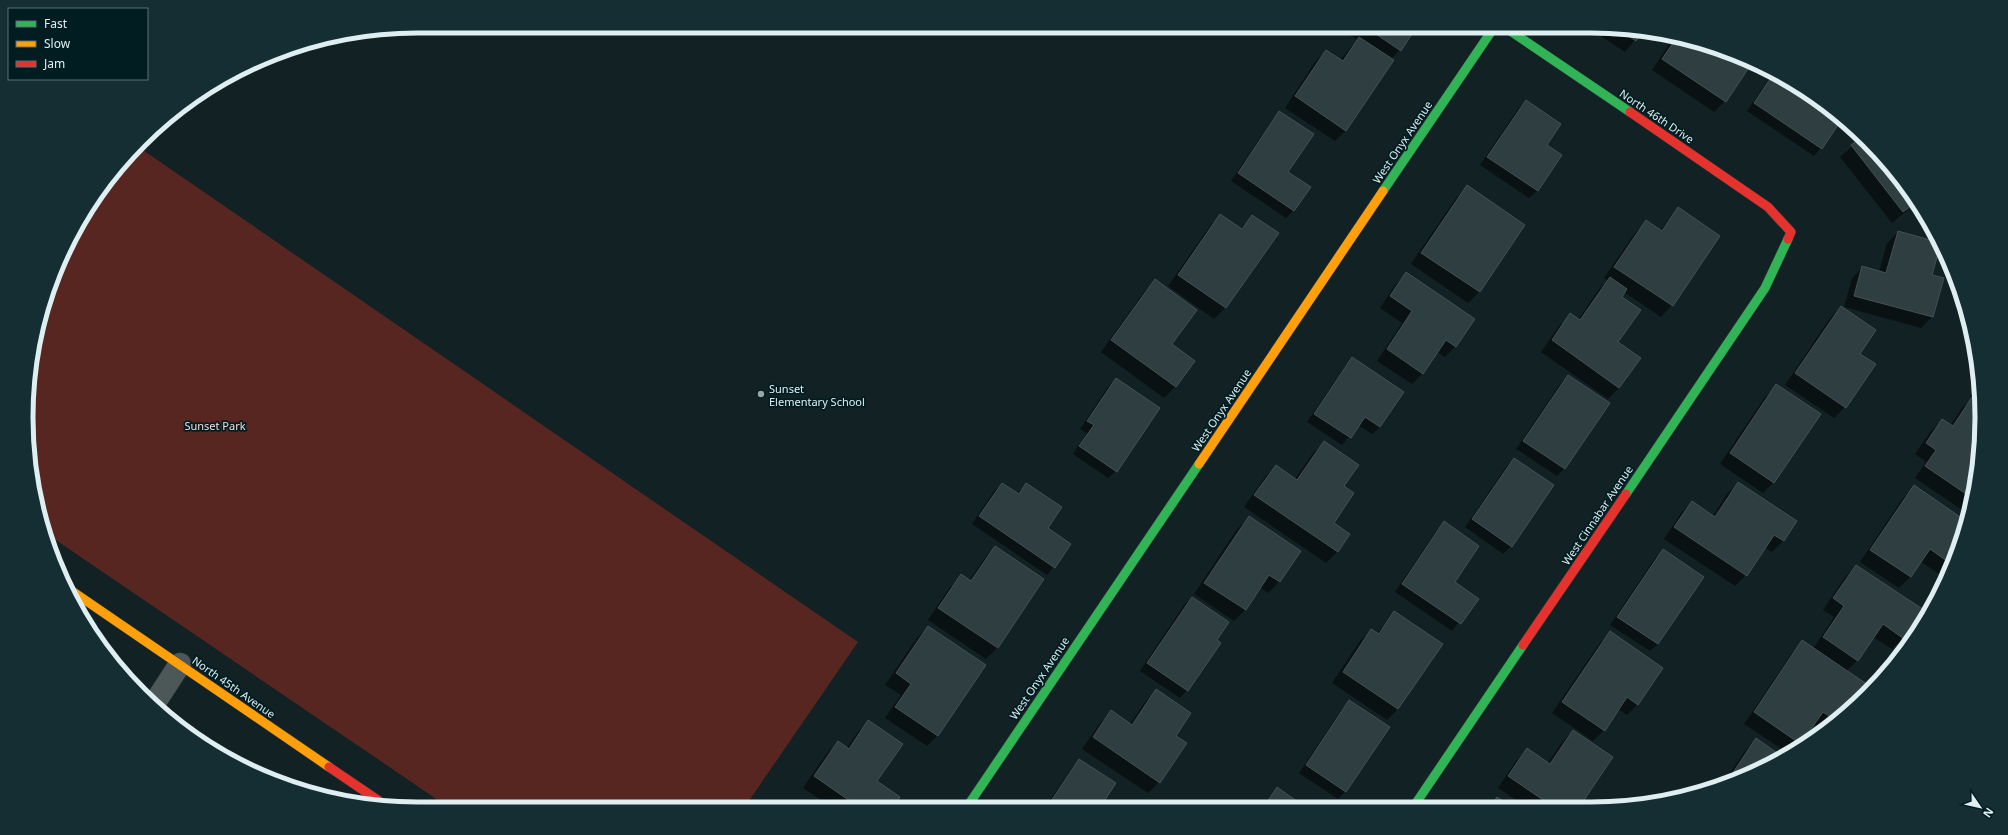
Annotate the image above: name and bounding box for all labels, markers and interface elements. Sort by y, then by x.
legend [8,8,148,80]
text: Fast [44,15,68,32]
text: Slow [44,35,71,52]
text: Jam [43,55,65,72]
street label: North 46th Drive [1617,86,1697,146]
street label: West Onyx Avenue [1369,98,1435,186]
street label: West Onyx Avenue [1188,366,1254,454]
place label: Sunset Elementary School [769,381,865,409]
marker: Sunset Elementary School [756,389,766,399]
park label: Sunset Park [184,418,246,433]
street label: West Cinnabar Avenue [1558,462,1636,568]
street label: West Onyx Avenue [1006,634,1072,722]
street label: North 45th Avenue [190,653,278,721]
north arrow [1960,787,2000,827]
text: N [1980,805,1997,821]

